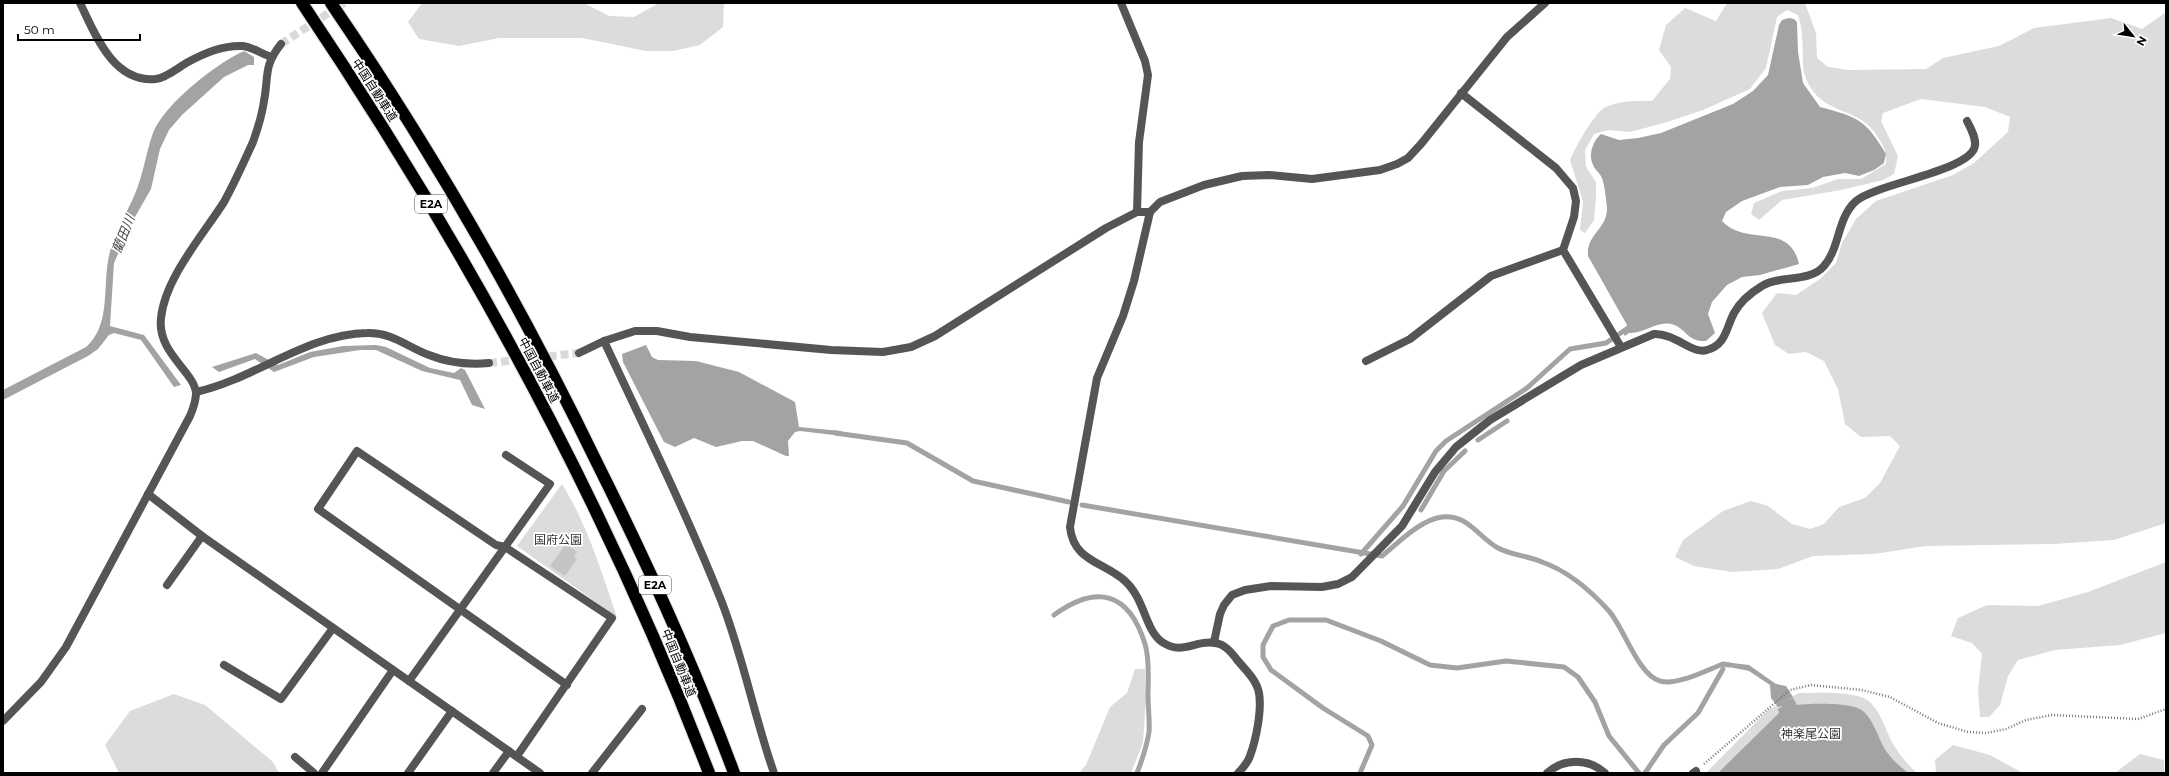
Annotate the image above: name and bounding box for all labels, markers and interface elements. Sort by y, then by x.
scale bar [18,16,140,42]
north arrow [2113,16,2153,56]
text: 50 m [24,22,55,37]
text: N [2133,34,2150,48]
street label: 中国自動車道 [349,56,401,124]
road number: E2A [415,195,447,213]
water label: 藺田川 [108,211,138,255]
street label: 中国自動車道 [515,335,563,405]
park label: 国府公園 [534,532,582,547]
road number: E2A [639,576,671,594]
street label: 中国自動車道 [659,627,699,699]
park label: 神楽尾公園 [1781,726,1841,741]

